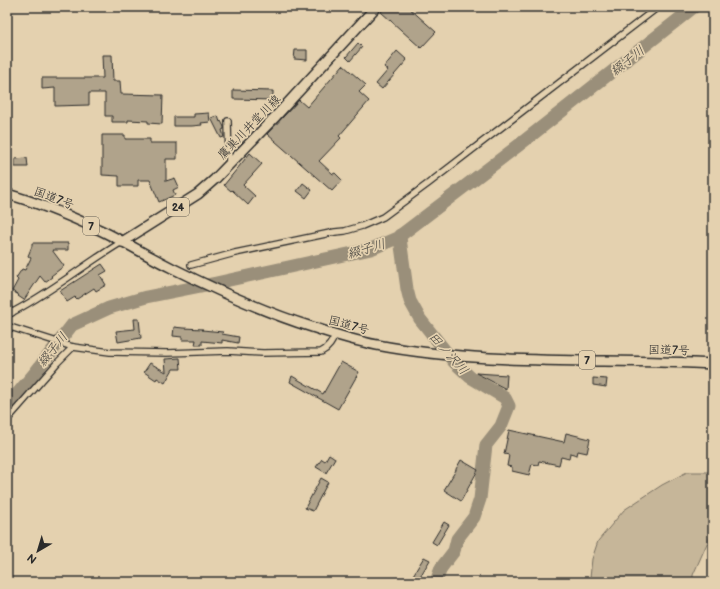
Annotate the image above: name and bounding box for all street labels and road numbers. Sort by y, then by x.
street label: 鷹巣川井堂川線 [215,92,284,163]
street label: 国道7号 [32,184,76,213]
road number: 24 [167,198,189,216]
road number: 7 [83,217,99,235]
street label: 国道7号 [327,313,371,338]
street label: 国道7号 [648,343,690,358]
road number: 7 [579,351,595,369]

